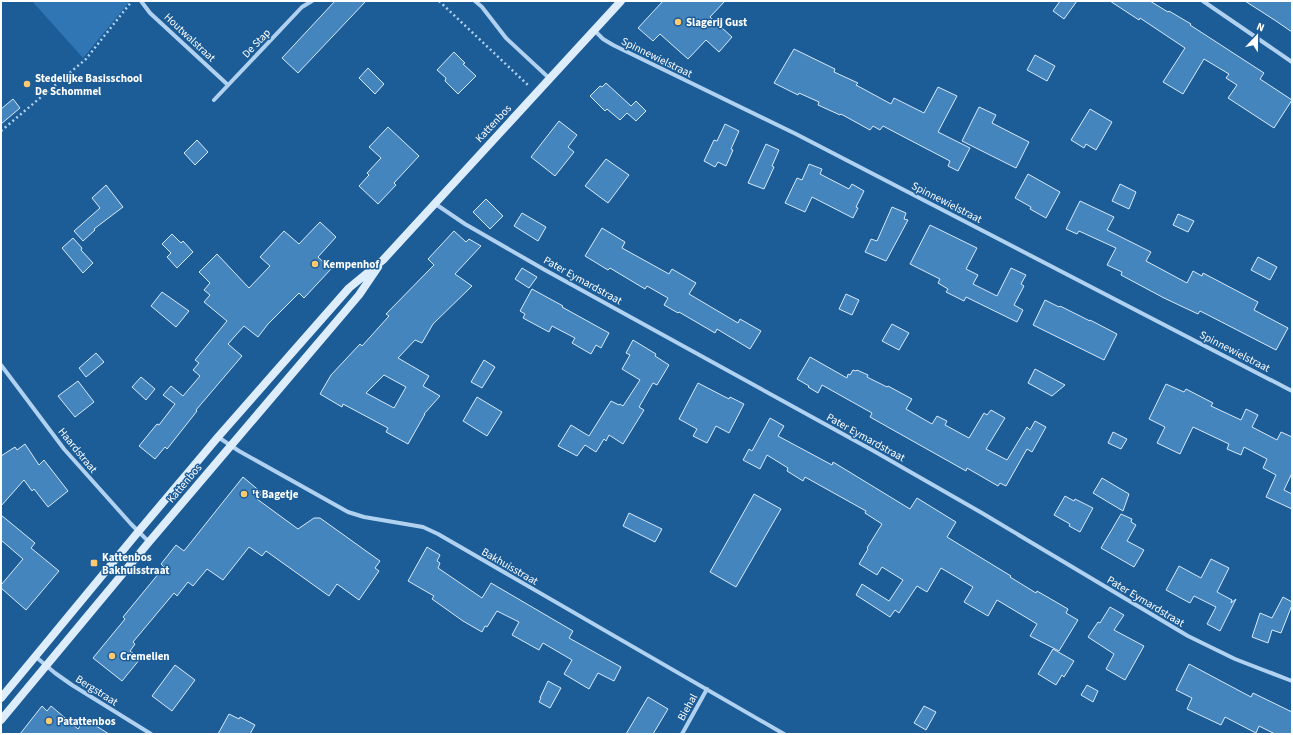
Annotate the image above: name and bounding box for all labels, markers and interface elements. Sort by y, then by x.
street label: Houtwalstraat [161,10,219,65]
place label: Slagerij Gust [686,15,748,30]
north arrow [1237,16,1277,56]
marker: Slagerij Gust [673,17,683,27]
text: N [1254,19,1267,36]
street label: De Stap [239,25,274,61]
street label: Spinnewielstraat [619,34,695,81]
place label: Stedelijke Basisschool De Schommel [35,71,143,99]
marker: Stedelijke Basisschool De Schommel [22,79,32,89]
street label: Kattenbos [472,101,515,146]
street label: Spinnewielstraat [909,178,985,227]
street label: Pater Eymardstraat [541,253,625,308]
place label: Kempenhof [323,257,380,272]
marker: Kempenhof [310,259,320,269]
street label: Spinnewielstraat [1197,327,1273,376]
street label: Pater Eymardstraat [824,410,908,465]
street label: Haardstraat [55,424,101,476]
street label: Kattenbos [164,460,205,506]
place label: 't Bagetje [252,487,299,502]
marker: 't Bagetje [239,489,249,499]
street label: Bakhuisstraat [479,544,541,589]
place label: Kattenbos Bakhuisstraat [102,550,170,578]
marker: Kattenbos Bakhuisstraat [89,558,99,568]
street label: Pater Eymardstraat [1104,572,1187,631]
place label: Cremelien [120,649,170,664]
marker: Cremelien [107,651,117,661]
street label: Bergstraat [73,671,121,710]
street label: Biehal [674,691,701,724]
place label: Patattenbos [57,714,116,729]
marker: Patattenbos [44,716,54,726]

